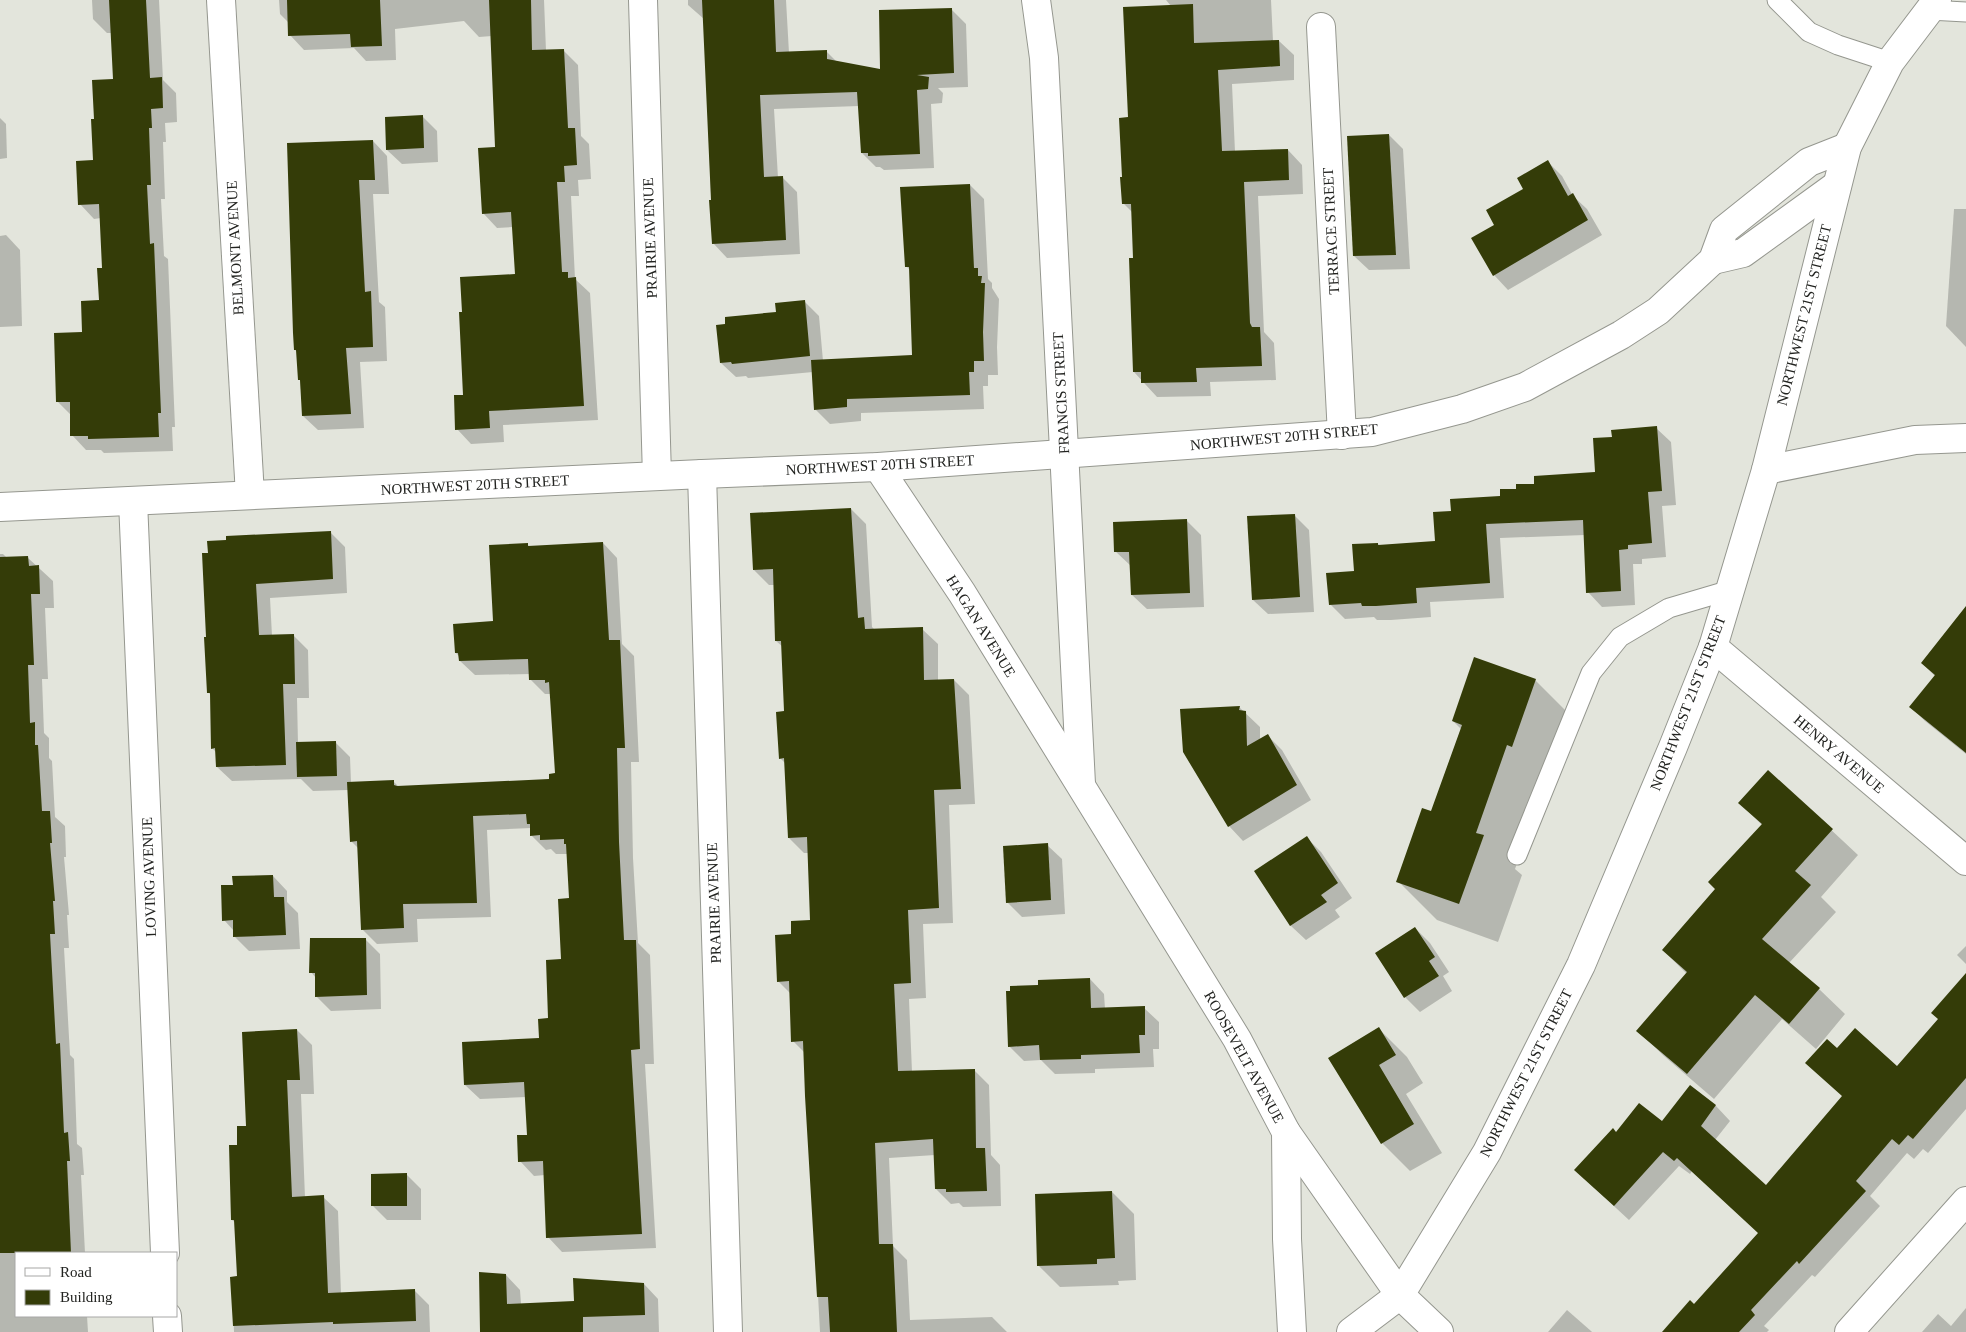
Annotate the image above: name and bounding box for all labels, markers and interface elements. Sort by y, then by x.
street label: TERRACE STREET [1320,167,1342,295]
street label: PRAIRIE AVENUE [640,177,660,299]
street label: BELMONT AVENUE [223,180,247,316]
street label: NORTHWEST 21ST STREET [1774,223,1834,407]
street label: FRANCIS STREET [1050,332,1072,454]
street label: NORTHWEST 20TH STREET [1189,421,1379,453]
street label: NORTHWEST 20TH STREET [785,452,975,478]
street label: NORTHWEST 20TH STREET [380,472,570,498]
street label: HAGAN AVENUE [943,572,1019,680]
street label: NORTHWEST 21ST STREET [1647,613,1729,793]
street label: HENRY AVENUE [1791,712,1887,796]
street label: LOVING AVENUE [139,817,159,937]
street label: PRAIRIE AVENUE [704,842,724,964]
street label: NORTHWEST 21ST STREET [1477,986,1575,1160]
street label: ROOSEVELT AVENUE [1201,988,1287,1126]
legend [15,1252,178,1317]
text: Road [60,1264,92,1280]
text: Building [60,1289,113,1305]

